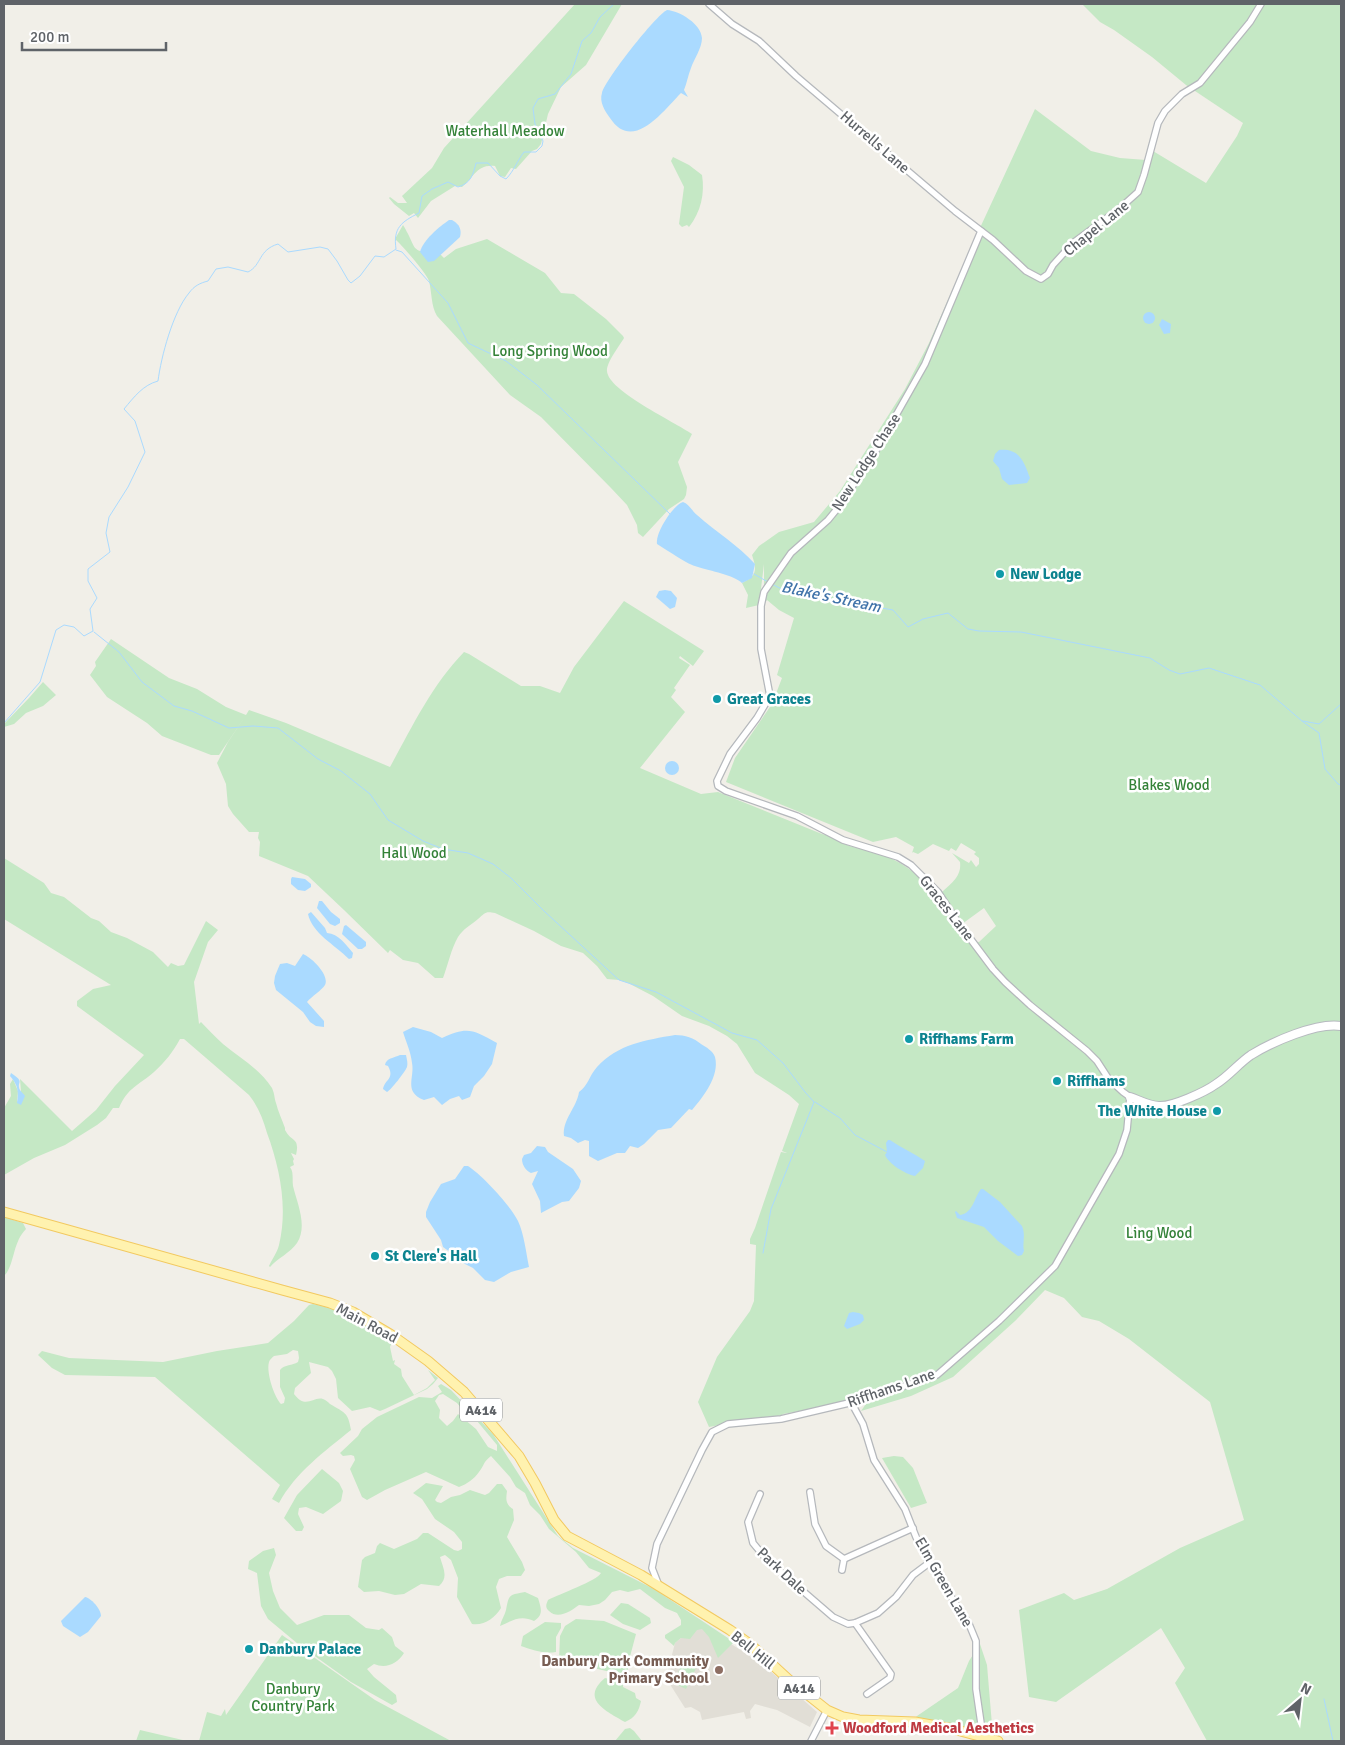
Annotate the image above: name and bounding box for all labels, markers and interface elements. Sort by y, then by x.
scale bar [22,20,166,52]
text: 200 m [30,28,70,46]
street label: Hurrells Lane [837,107,913,177]
park label: Waterhall Meadow [445,122,565,140]
street label: Chapel Lane [1060,196,1132,260]
park label: Long Spring Wood [492,342,608,360]
street label: New Lodge Chase [828,410,904,514]
place label: New Lodge [1010,565,1082,583]
marker: New Lodge [994,568,1006,580]
water label: Blake's Stream [780,577,884,618]
place label: Great Graces [727,690,811,708]
marker: Great Graces [711,693,723,705]
park label: Blakes Wood [1128,776,1210,794]
park label: Hall Wood [381,844,447,862]
street label: Graces Lane [916,872,978,944]
place label: Riffhams Farm [919,1030,1014,1048]
marker: Riffhams Farm [903,1033,915,1045]
place label: Riffhams [1067,1072,1126,1090]
marker: Riffhams [1051,1075,1063,1087]
place label: The White House [1098,1102,1207,1120]
marker: The White House [1211,1105,1223,1117]
park label: Ling Wood [1126,1224,1192,1242]
place label: St Clere's Hall [385,1247,478,1265]
marker: St Clere's Hall [369,1250,381,1262]
street label: Main Road [333,1299,401,1347]
street label: Riffhams Lane [845,1365,937,1411]
road number: A414 [460,1398,502,1422]
street label: Elm Green Lane [911,1534,977,1630]
street label: Park Dale [754,1544,810,1598]
street label: Bell Hill [727,1627,779,1673]
place label: Danbury Palace [259,1640,361,1658]
marker: Danbury Palace [243,1643,255,1655]
place label: Danbury Park Community Primary School [541,1652,710,1687]
marker: Danbury Park Community Primary School [713,1664,725,1676]
north arrow [1275,1675,1325,1725]
road number: A414 [778,1676,820,1700]
text: N [1298,1679,1314,1699]
park label: Danbury Country Park [251,1680,335,1715]
place label: Woodford Medical Aesthetics [843,1719,1034,1737]
marker: Woodford Medical Aesthetics [825,1721,839,1735]

